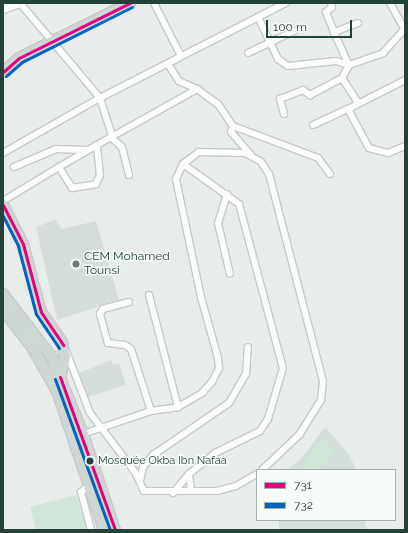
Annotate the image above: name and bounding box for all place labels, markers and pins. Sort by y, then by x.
place label: CEM Mohamed Tounsi [84,250,170,278]
marker: CEM Mohamed Tounsi [71,259,81,269]
place label: Mosquée Okba Ibn Nafaa [98,454,227,468]
marker: Mosquée Okba Ibn Nafaa [85,456,95,466]

